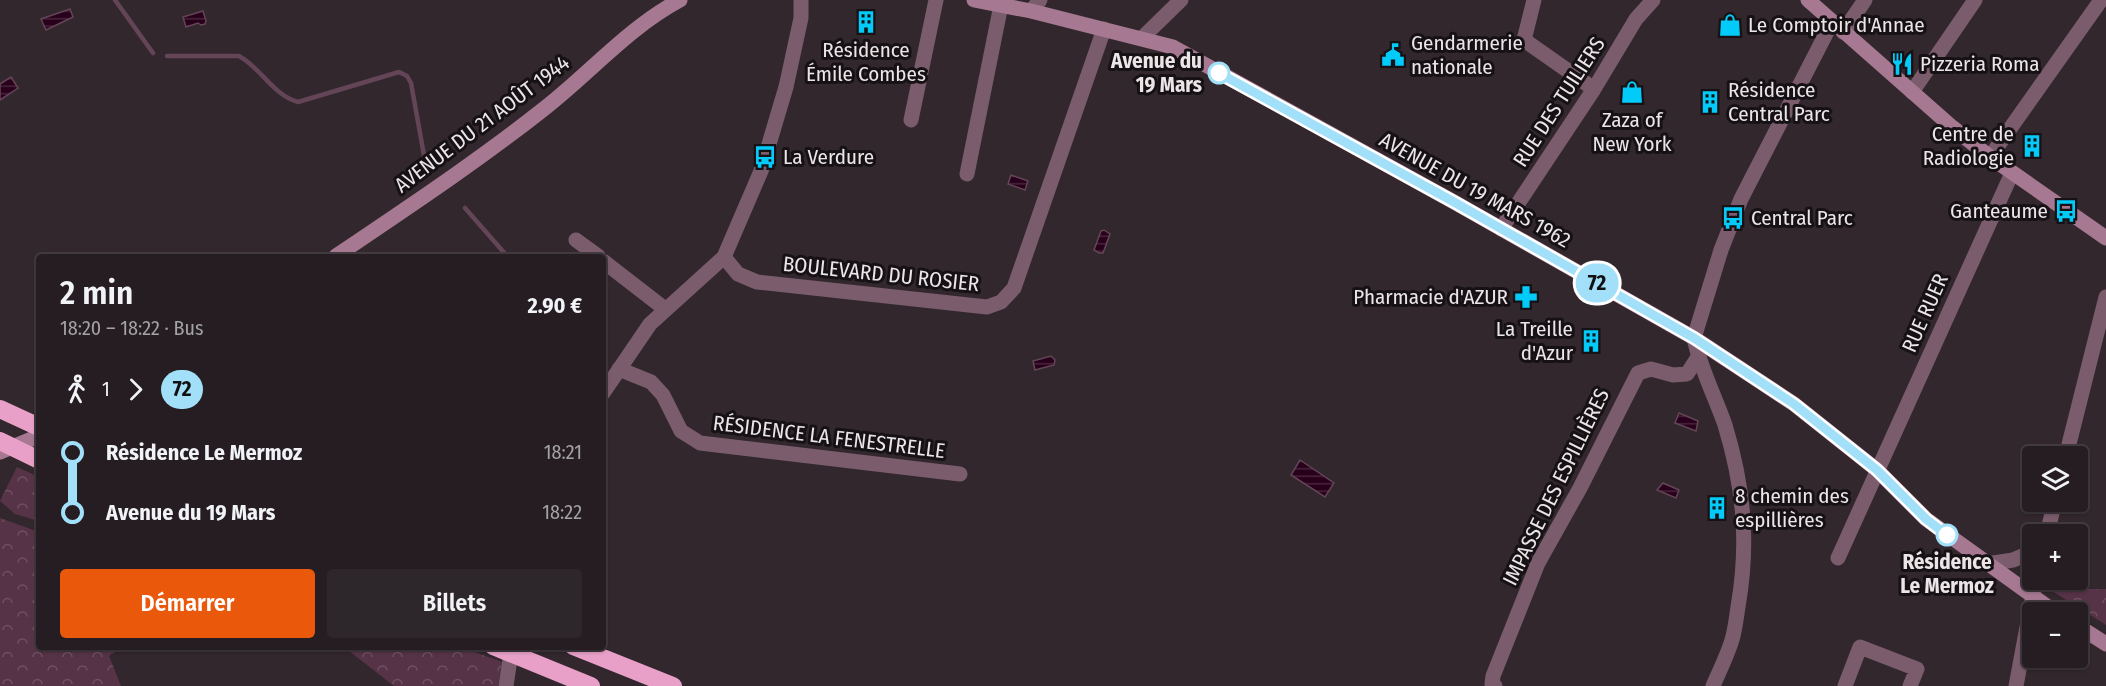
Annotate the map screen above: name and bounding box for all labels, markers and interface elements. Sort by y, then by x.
building icon: Résidence Émile Combes [853,9,879,35]
shop icon: Le Comptoir d'Annae [1717,12,1743,38]
place label: Le Comptoir d'Annae [1748,12,1925,38]
place label: Gendarmerie nationale [1411,30,1523,80]
street label: RUE DES TUILIERS [1507,32,1611,172]
place label: Résidence Émile Combes [806,37,926,87]
public building icon: Gendarmerie nationale [1380,42,1406,68]
place label: Avenue du 19 Mars [1110,48,1202,98]
street label: AVENUE DU 21 AOÛT 1944 [389,50,575,198]
restaurant icon: Pizzeria Roma [1889,51,1915,77]
place label: Pizzeria Roma [1920,51,2040,77]
marker: Avenue du 19 Mars [1208,62,1230,84]
place label: Résidence Central Parc [1728,77,1830,127]
shop icon: Zaza of New York [1619,79,1645,105]
building icon: Résidence Central Parc [1697,89,1723,115]
place label: Zaza of New York [1592,107,1672,157]
place label: Centre de Radiologie [1923,121,2014,171]
street label: AVENUE DU 19 MARS 1962 [1375,127,1575,253]
building icon: Centre de Radiologie [2019,133,2045,159]
bus stop icon: La Verdure [752,144,778,170]
place label: La Verdure [783,144,874,170]
place label: Ganteaume [1950,198,2048,224]
bus stop icon: Ganteaume [2053,198,2079,224]
bus stop icon: Central Parc [1720,205,1746,231]
place label: Central Parc [1751,205,1853,231]
street label: BOULEVARD DU ROSIER [782,251,981,297]
line badge: 72 [1570,264,1624,302]
street label: RUE RUER [1896,269,1954,356]
text: 72 [1588,270,1606,296]
text: 2 min [60,273,133,313]
place label: Pharmacie d'AZUR [1353,284,1509,310]
pharmacy icon: Pharmacie d'AZUR [1513,284,1539,310]
text: 2.90 € [528,292,582,319]
text: 18:20 – 18:22 · Bus [60,316,203,340]
place label: La Treille d'Azur [1496,316,1574,366]
building icon: La Treille d'Azur [1578,328,1604,354]
icon: walk [60,373,93,406]
icon: forward [119,373,152,406]
text: 72 [173,376,191,402]
text: 1 [102,377,110,401]
street label: IMPASSE DES ESPILLIÈRES [1497,384,1615,590]
street label: RÉSIDENCE LA FENESTRELLE [712,410,947,464]
text: Résidence Le Mermoz [106,439,302,466]
text: 18:21 [544,440,582,464]
map controls [2022,446,2088,668]
button: layers [2022,446,2088,512]
place label: 8 chemin des espillières [1735,483,1849,533]
building icon: 8 chemin des espillières [1704,495,1730,521]
text: Avenue du 19 Mars [106,499,275,526]
text: 18:22 [542,500,582,524]
marker: Résidence Le Mermoz [1936,524,1958,546]
button: + [2022,524,2088,590]
place label: Résidence Le Mermoz [1900,549,1994,599]
button: Démarrer [60,569,315,638]
button: Billets [327,569,582,638]
button: − [2022,602,2088,668]

